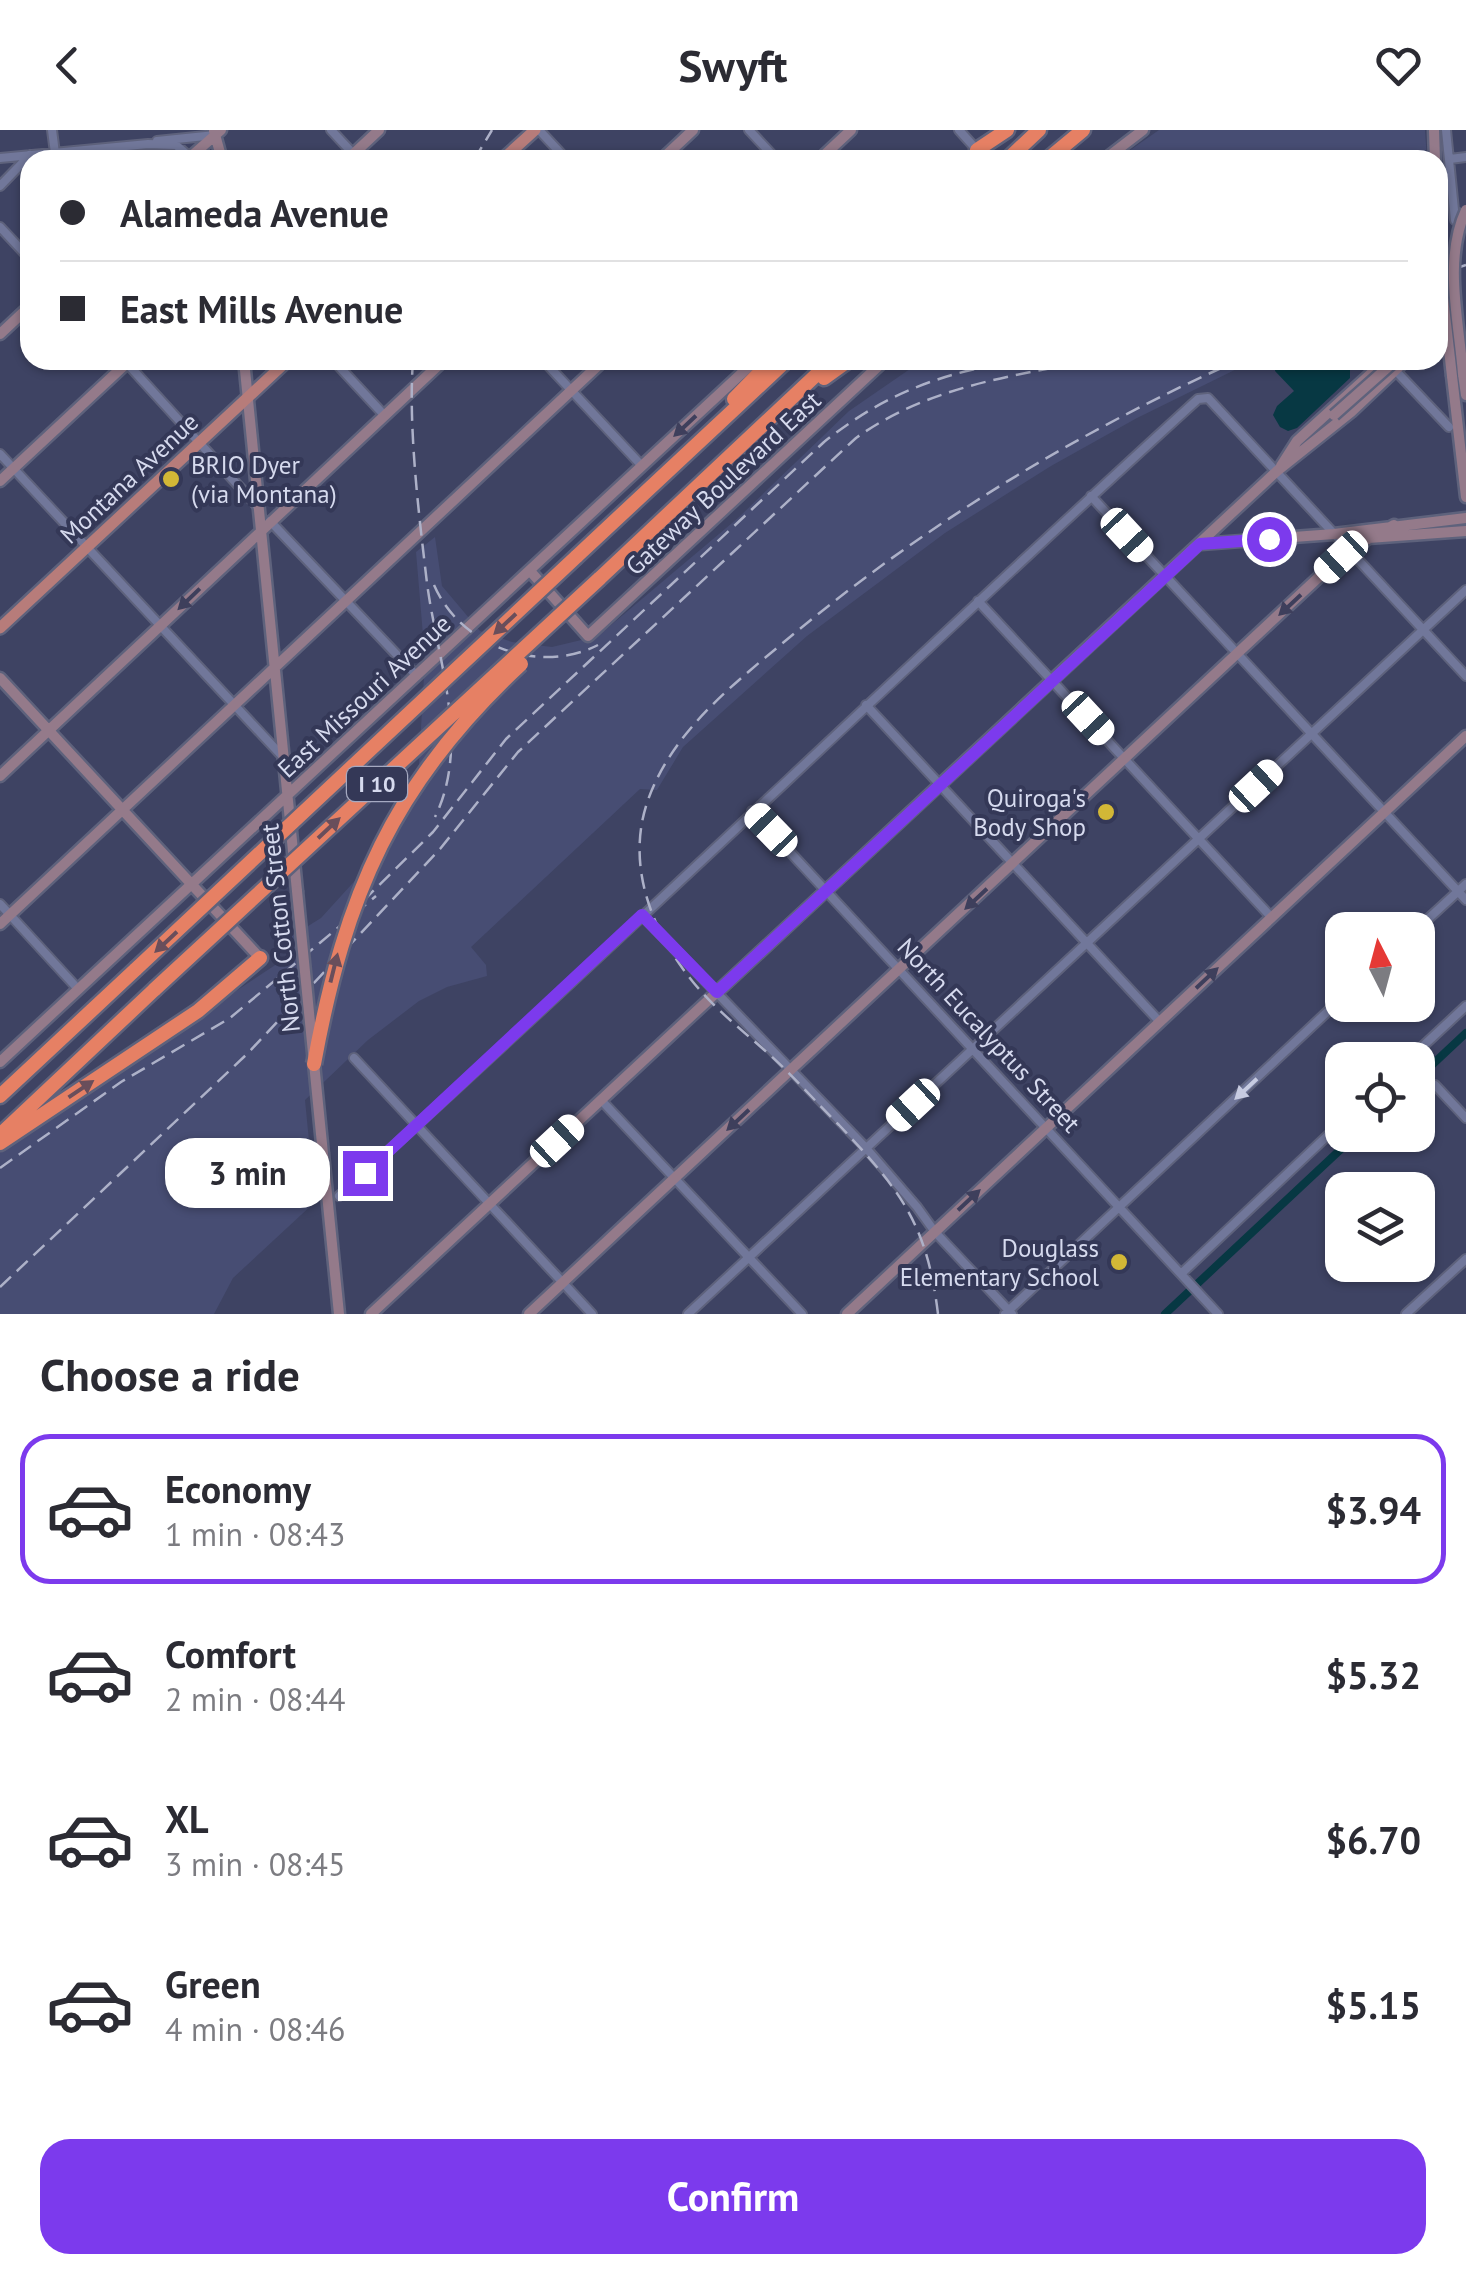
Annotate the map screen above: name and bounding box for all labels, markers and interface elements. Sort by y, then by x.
text: Swyft [678,36,788,94]
icon: back [40,38,95,93]
icon: heart [1371,38,1426,93]
text: Alameda Avenue [120,188,389,237]
text: East Mills Avenue [120,284,403,333]
street label: Gateway Boulevard East [619,384,828,582]
street label: Montana Avenue [53,406,205,550]
one-way arrow [673,415,697,438]
place label: BRIO Dyer (via Montana) [191,449,337,510]
marker: BRIO Dyer (via Montana) [160,468,182,490]
car [1096,503,1158,567]
route start [1247,517,1292,562]
car [1309,526,1373,588]
one-way arrow [177,586,201,610]
one-way arrow [1278,593,1302,616]
street label: East Missouri Avenue [271,608,457,784]
one-way arrow [493,612,517,635]
car [1057,686,1119,750]
car [1224,755,1288,817]
road number: I 10 [347,767,407,801]
place label: Quiroga's Body Shop [973,782,1086,843]
car [739,798,803,862]
marker: Quiroga's Body Shop [1095,801,1117,823]
one-way arrow [317,817,341,840]
street label: North Cotton Street [253,822,307,1034]
one-way arrow [964,887,988,910]
north arrow [1325,912,1435,1022]
map controls [1325,912,1435,1282]
one-way arrow [154,930,178,953]
street label: North Eucalyptus Street [891,931,1088,1139]
one-way arrow [327,952,342,983]
one-way arrow [1195,967,1219,990]
button: locate [1325,1042,1435,1152]
car [881,1074,945,1136]
one-way arrow [1234,1077,1258,1100]
one-way arrow [67,1080,94,1098]
one-way arrow [726,1108,750,1131]
car [525,1110,589,1172]
callout: 3 min [165,1138,330,1208]
route end [343,1151,388,1196]
text: 3 min [208,1152,287,1194]
button: layers [1325,1172,1435,1282]
one-way arrow [957,1189,981,1212]
place label: Douglass Elementary School [900,1232,1100,1293]
marker: Douglass Elementary School [1108,1251,1130,1273]
text: Choose a ride [40,1345,300,1403]
icon: car [45,1464,135,1554]
text: Economy [165,1464,311,1513]
text: $3.94 [1325,1485,1421,1534]
text: 1 min · 08:43 [165,1513,345,1555]
icon: car [45,1629,135,1719]
text: Comfort [165,1629,296,1678]
text: $5.32 [1325,1650,1421,1699]
text: 2 min · 08:44 [165,1678,345,1720]
icon: car [45,1794,135,1884]
text: XL [165,1794,209,1843]
text: $6.70 [1325,1815,1421,1864]
text: 3 min · 08:45 [165,1843,345,1885]
icon: car [45,1959,135,2049]
text: Green [165,1959,261,2008]
text: $5.15 [1325,1980,1421,2029]
text: 4 min · 08:46 [165,2008,345,2050]
button: Confirm [40,2139,1426,2254]

